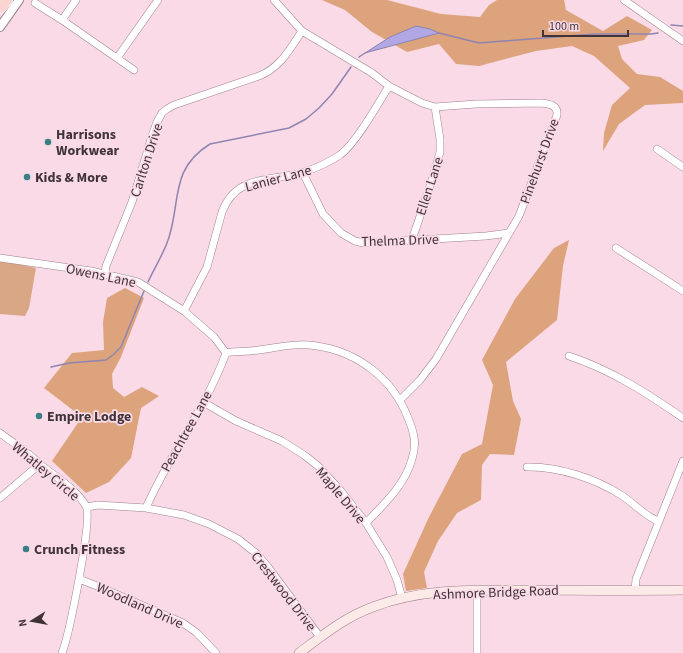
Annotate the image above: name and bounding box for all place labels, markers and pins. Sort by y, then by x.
place label: Harrisons Workwear [56,125,120,161]
marker: Harrisons Workwear [43,137,53,147]
place label: Kids & More [35,168,108,188]
marker: Kids & More [22,172,32,182]
place label: Empire Lodge [47,407,131,427]
marker: Empire Lodge [34,411,44,421]
place label: Crunch Fitness [34,540,125,560]
marker: Crunch Fitness [21,544,31,554]

